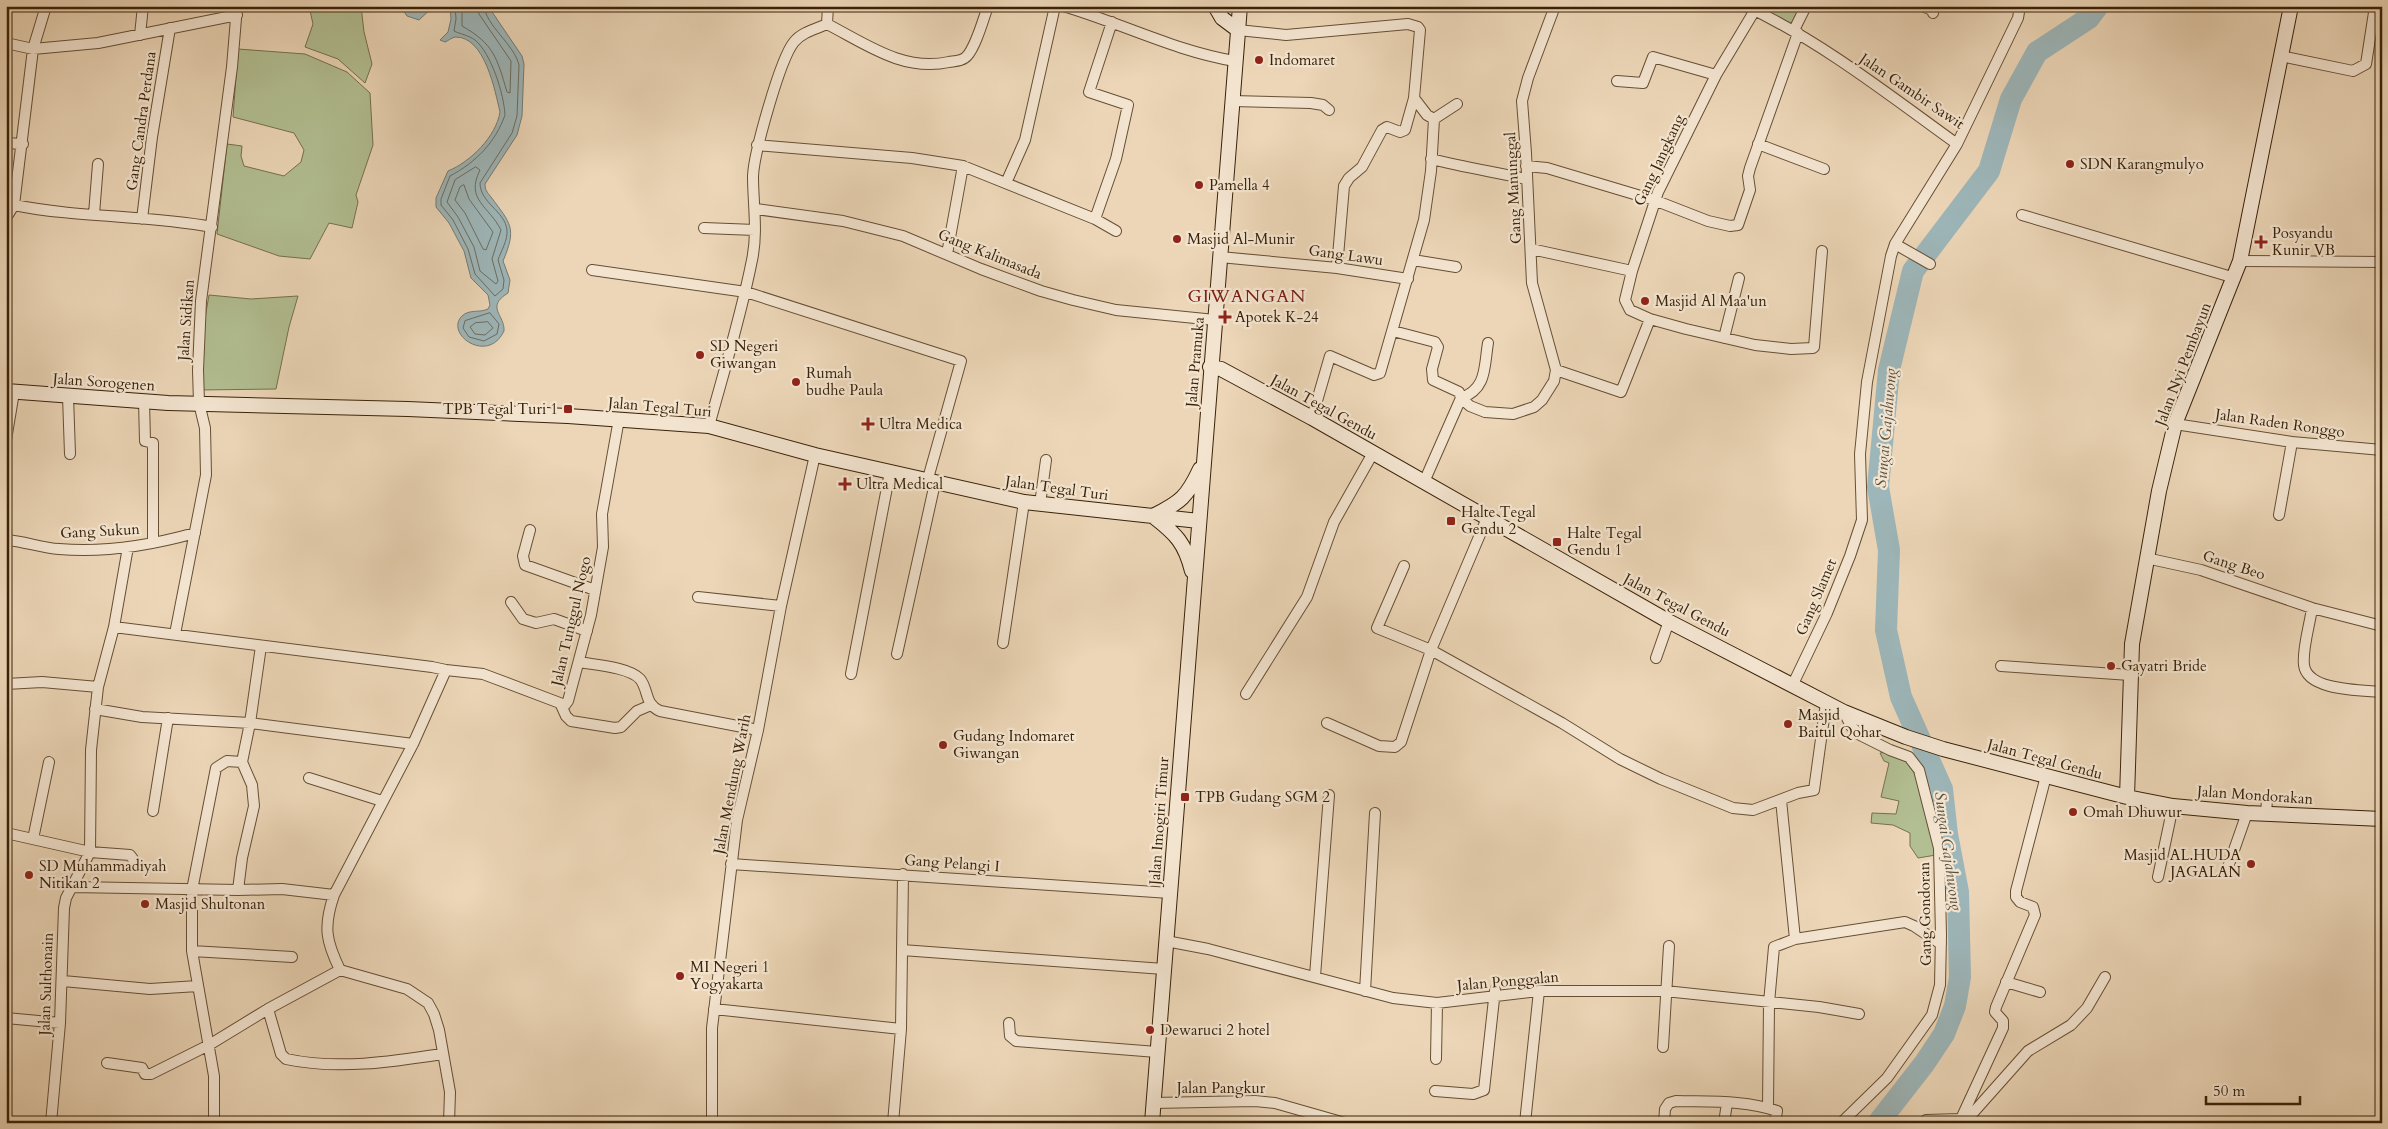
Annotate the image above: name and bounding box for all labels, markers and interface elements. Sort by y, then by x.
street label: Jalan Gambir Sawit [1854,47,1968,134]
street label: Gang Candra Perdana [121,50,161,192]
place label: Indomaret [1269,50,1335,70]
marker: Indomaret [1253,54,1265,66]
street label: Gang Jangkang [1629,110,1689,209]
street label: Gang Manunggal [1500,131,1526,245]
place label: SDN Karangmulyo [2080,154,2204,174]
marker: SDN Karangmulyo [2064,158,2076,170]
place label: Pamella 4 [1209,175,1270,195]
marker: Pamella 4 [1193,179,1205,191]
place label: Posyandu Kunir VB [2272,223,2335,260]
street label: Gang Kalimasada [935,224,1045,284]
place label: Masjid Al-Munir [1187,229,1295,249]
marker: Masjid Al-Munir [1171,233,1183,245]
marker: Posyandu Kunir VB [2254,235,2268,249]
street label: Gang Lawu [1307,240,1385,270]
street label: Jalan Sidikan [173,278,199,363]
district label: GIWANGAN [1188,284,1306,309]
place label: Masjid Al Maa'un [1655,291,1767,311]
marker: Masjid Al Maa'un [1639,295,1651,307]
street label: Jalan Nyi Pembayun [2149,299,2216,431]
place label: Apotek K-24 [1235,307,1319,327]
marker: Apotek K-24 [1219,311,1231,323]
street label: Jalan Pramuka [1181,315,1209,410]
place label: SD Negeri Giwangan [710,336,778,373]
marker: SD Negeri Giwangan [694,349,706,361]
place label: Rumah budhe Paula [806,363,884,400]
water label: Sungai Gajahwong [1870,366,1902,489]
street label: Jalan Sorogenen [50,368,156,396]
street label: Jalan Tegal Gendu [1266,369,1381,444]
marker: Rumah budhe Paula [790,376,802,388]
street label: Jalan Tegal Turi [605,392,713,421]
place label: TPB Tegal Turi 1 [443,399,558,419]
marker: TPB Tegal Turi 1 [562,403,574,415]
street label: Jalan Raden Ronggo [2212,404,2346,442]
place label: Ultra Medica [879,414,963,434]
marker: Ultra Medica [861,417,875,431]
street label: Jalan Tegal Turi [1002,471,1110,505]
place label: Ultra Medical [856,474,943,494]
marker: Ultra Medical [838,477,852,491]
place label: Halte Tegal Gendu 2 [1461,502,1536,539]
marker: Halte Tegal Gendu 2 [1445,515,1457,527]
street label: Gang Sukun [60,519,141,543]
place label: Halte Tegal Gendu 1 [1567,523,1642,560]
marker: Halte Tegal Gendu 1 [1551,536,1563,548]
street label: Gang Beo [2200,546,2268,584]
street label: Jalan Tunggul Nogo [546,554,596,690]
street label: Gang Slamet [1791,555,1841,638]
street label: Jalan Tegal Gendu [1618,567,1734,642]
place label: Gayatri Bride [2121,656,2207,676]
marker: Gayatri Bride [2105,660,2117,672]
place label: Masjid Baitul Qohar [1798,705,1881,742]
street label: Jalan Mendung Warih [708,712,756,858]
marker: Masjid Baitul Qohar [1782,718,1794,730]
place label: Gudang Indomaret Giwangan [953,726,1075,763]
street label: Jalan Tegal Gendu [1983,734,2105,784]
marker: Gudang Indomaret Giwangan [937,739,949,751]
street label: Jalan Imogiri Timur [1144,756,1173,888]
street label: Jalan Mondorakan [2194,781,2314,809]
place label: TPB Gudang SGM 2 [1195,787,1330,807]
water label: Sungai Gajahwong [1929,790,1967,913]
marker: TPB Gudang SGM 2 [1179,791,1191,803]
place label: Omah Dhuwur [2083,802,2182,822]
marker: Omah Dhuwur [2067,806,2079,818]
place label: Masjid AL.HUDA JAGALAN [2124,845,2241,882]
street label: Gang Pelangi I [904,850,1000,876]
place label: SD Muhammadiyah Nitikan 2 [39,856,167,893]
marker: Masjid AL.HUDA JAGALAN [2245,858,2257,870]
street label: Gang Gondoran [1914,861,1936,966]
marker: SD Muhammadiyah Nitikan 2 [23,869,35,881]
place label: Masjid Shultonan [155,894,266,914]
marker: Masjid Shultonan [139,898,151,910]
street label: Jalan Sulthonain [34,932,58,1038]
place label: MI Negeri 1 Yogyakarta [690,957,770,994]
street label: Jalan Ponggalan [1454,967,1560,996]
marker: MI Negeri 1 Yogyakarta [674,970,686,982]
place label: Dewaruci 2 hotel [1160,1020,1270,1040]
marker: Dewaruci 2 hotel [1144,1024,1156,1036]
scale bar [2206,1074,2299,1106]
street label: Jalan Pangkur [1175,1078,1266,1098]
text: 50 m [2213,1081,2245,1101]

